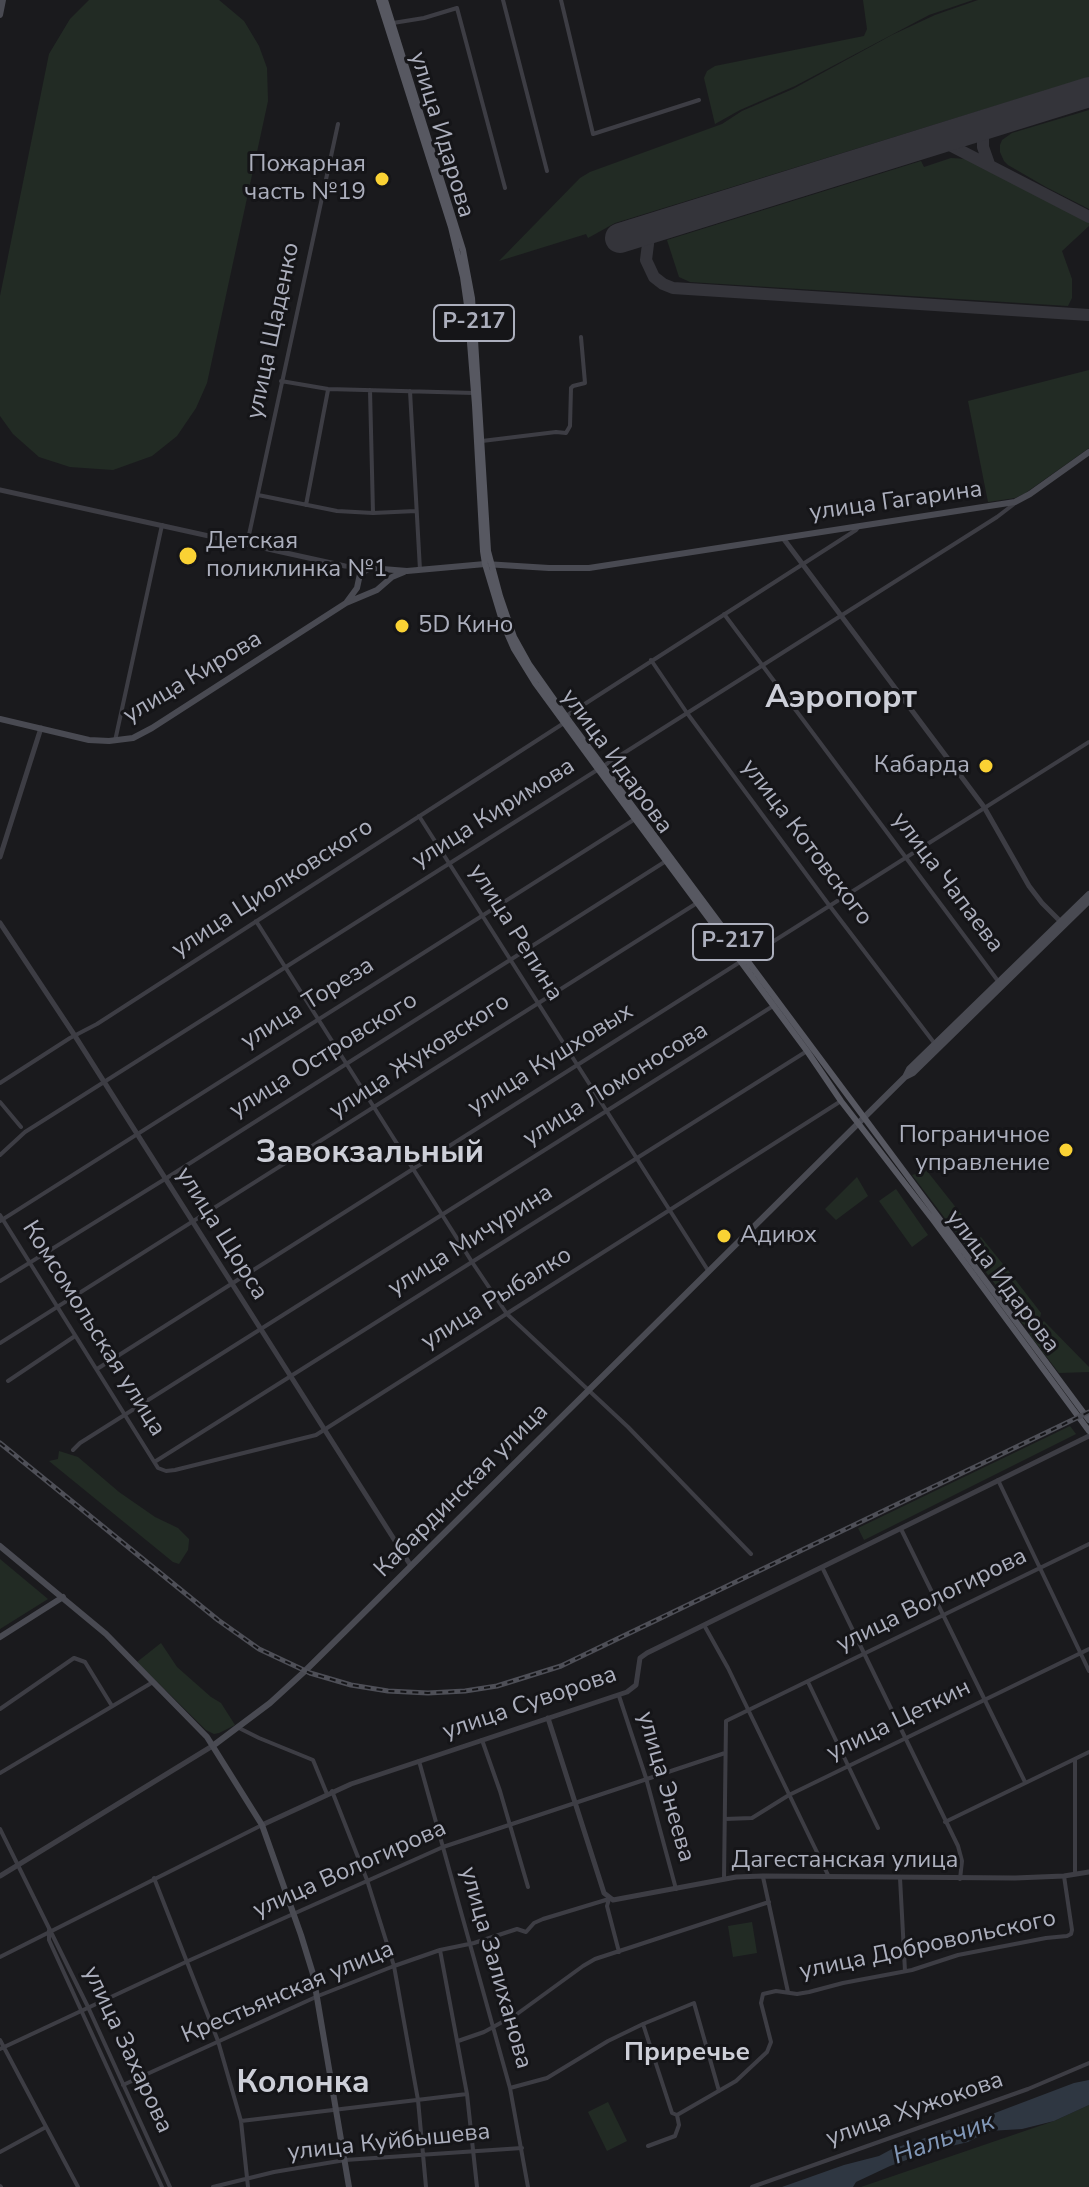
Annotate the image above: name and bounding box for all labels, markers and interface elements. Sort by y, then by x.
street label: улица Идарова [402,49,480,221]
place label: Пожарная часть №19 [244,151,366,207]
marker: Пожарная часть №19 [373,170,391,188]
street label: улица Щаденко [241,240,307,422]
road number: Р-217 [434,305,514,341]
street label: улица Гагарина [808,476,984,528]
place label: Детская поликлинка №1 [206,528,388,584]
marker: Детская поликлинка №1 [177,545,199,567]
place label: 5D Кино [418,612,513,640]
marker: 5D Кино [393,617,411,635]
street label: улица Кирова [119,625,267,731]
district label: Аэропорт [765,680,917,718]
street label: улица Идарова [554,684,678,840]
street label: улица Киримова [407,752,581,876]
place label: Кабарда [874,752,970,780]
street label: улица Котовского [734,754,878,932]
marker: Кабарда [977,757,995,775]
street label: улица Чапаева [885,807,1009,959]
street label: улица Циолковского [167,813,379,965]
street label: улица Репина [461,859,569,1007]
road number: Р-217 [693,924,773,960]
street label: улица Тореза [236,952,380,1056]
street label: улица Островского [225,987,423,1125]
street label: улица Жуковского [324,988,516,1126]
street label: улица Кушховых [463,998,639,1122]
street label: улица Ломоносова [518,1016,714,1154]
place label: Пограничное управление [899,1122,1050,1178]
district label: Завокзальный [256,1135,484,1173]
marker: Пограничное управление [1057,1141,1075,1159]
street label: улица Щорса [169,1162,273,1306]
street label: улица Мичурина [383,1179,559,1303]
street label: улица Идарова [939,1205,1065,1359]
street label: Комсомольская улица [15,1216,171,1442]
place label: Адиюх [740,1222,817,1250]
marker: Адиюх [715,1227,733,1245]
street label: улица Рыбалко [416,1241,578,1357]
street label: Кабардинская улица [369,1398,555,1584]
street label: улица Вологирова [832,1542,1032,1660]
street label: улица Суворова [439,1661,621,1747]
street label: улица Цеткин [822,1674,976,1768]
street label: улица Энеева [630,1708,700,1866]
street label: улица Вологирова [249,1814,451,1926]
street label: Дагестанская улица [731,1847,959,1875]
street label: улица Залиханова [452,1864,538,2072]
street label: улица Добровольского [797,1905,1059,1987]
street label: Крестьянская улица [178,1935,398,2051]
street label: улица Захарова [76,1962,178,2138]
district label: Приречье [624,2038,750,2070]
district label: Колонка [236,2065,370,2103]
street label: улица Хужокова [823,2066,1007,2154]
water label: Нальчик [889,2107,999,2173]
street label: улица Куйбышева [286,2118,492,2168]

